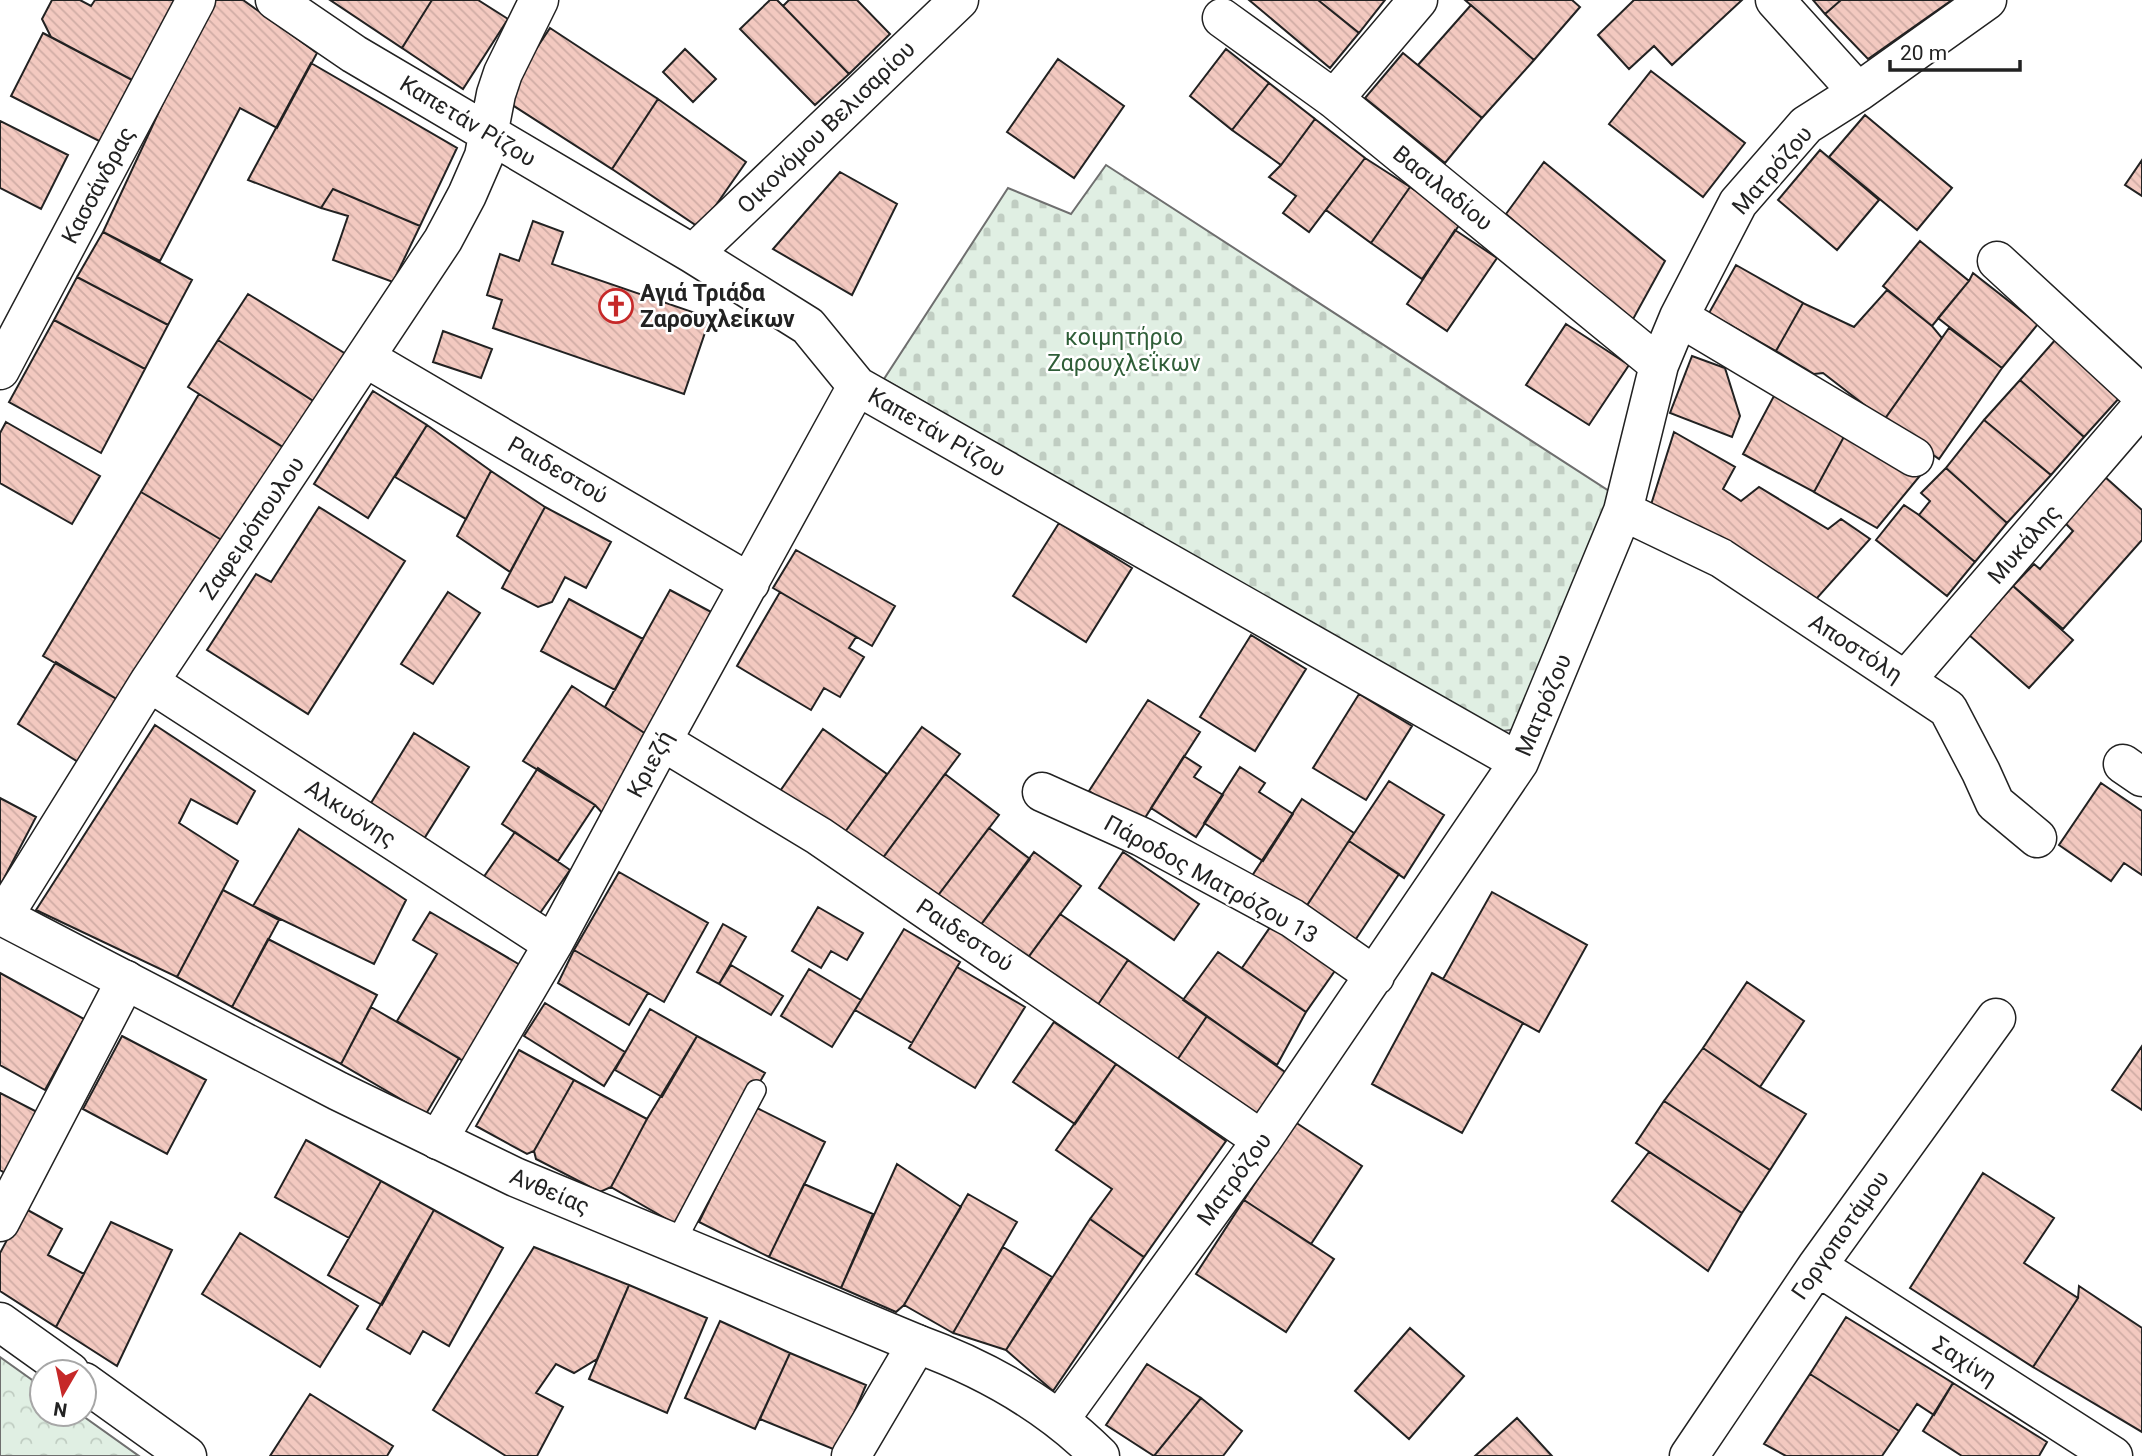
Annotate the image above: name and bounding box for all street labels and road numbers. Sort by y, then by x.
street label: Οικονόμου Βελισαρίου [732,35,921,219]
street label: Καπετάν Ρίζου [395,70,541,173]
street label: Ματρόζου [1727,121,1818,220]
street label: Κασσάνδρας [56,122,141,248]
street label: Βασιλαδίου [1388,140,1498,237]
street label: Καπετάν Ρίζου [863,382,1010,483]
street label: Ραιδεστού [503,431,613,510]
street label: Ζαφειρόπουλου [195,452,310,605]
street label: Μυκάλης [1982,499,2066,590]
street label: Αποστόλη [1804,608,1907,689]
street label: Ματρόζου [1510,650,1577,760]
street label: Κριεζή [622,726,679,802]
street label: Αλκυόνης [300,774,401,853]
street label: Πάροδος Ματρόζου 13 [1099,810,1322,949]
street label: Ραιδεστού [911,893,1018,978]
street label: Ματρόζου [1192,1128,1277,1231]
street label: Ανθείας [506,1163,594,1220]
street label: Γοργοποτάμου [1786,1166,1895,1305]
street label: Σαχίνη [1928,1331,2002,1392]

